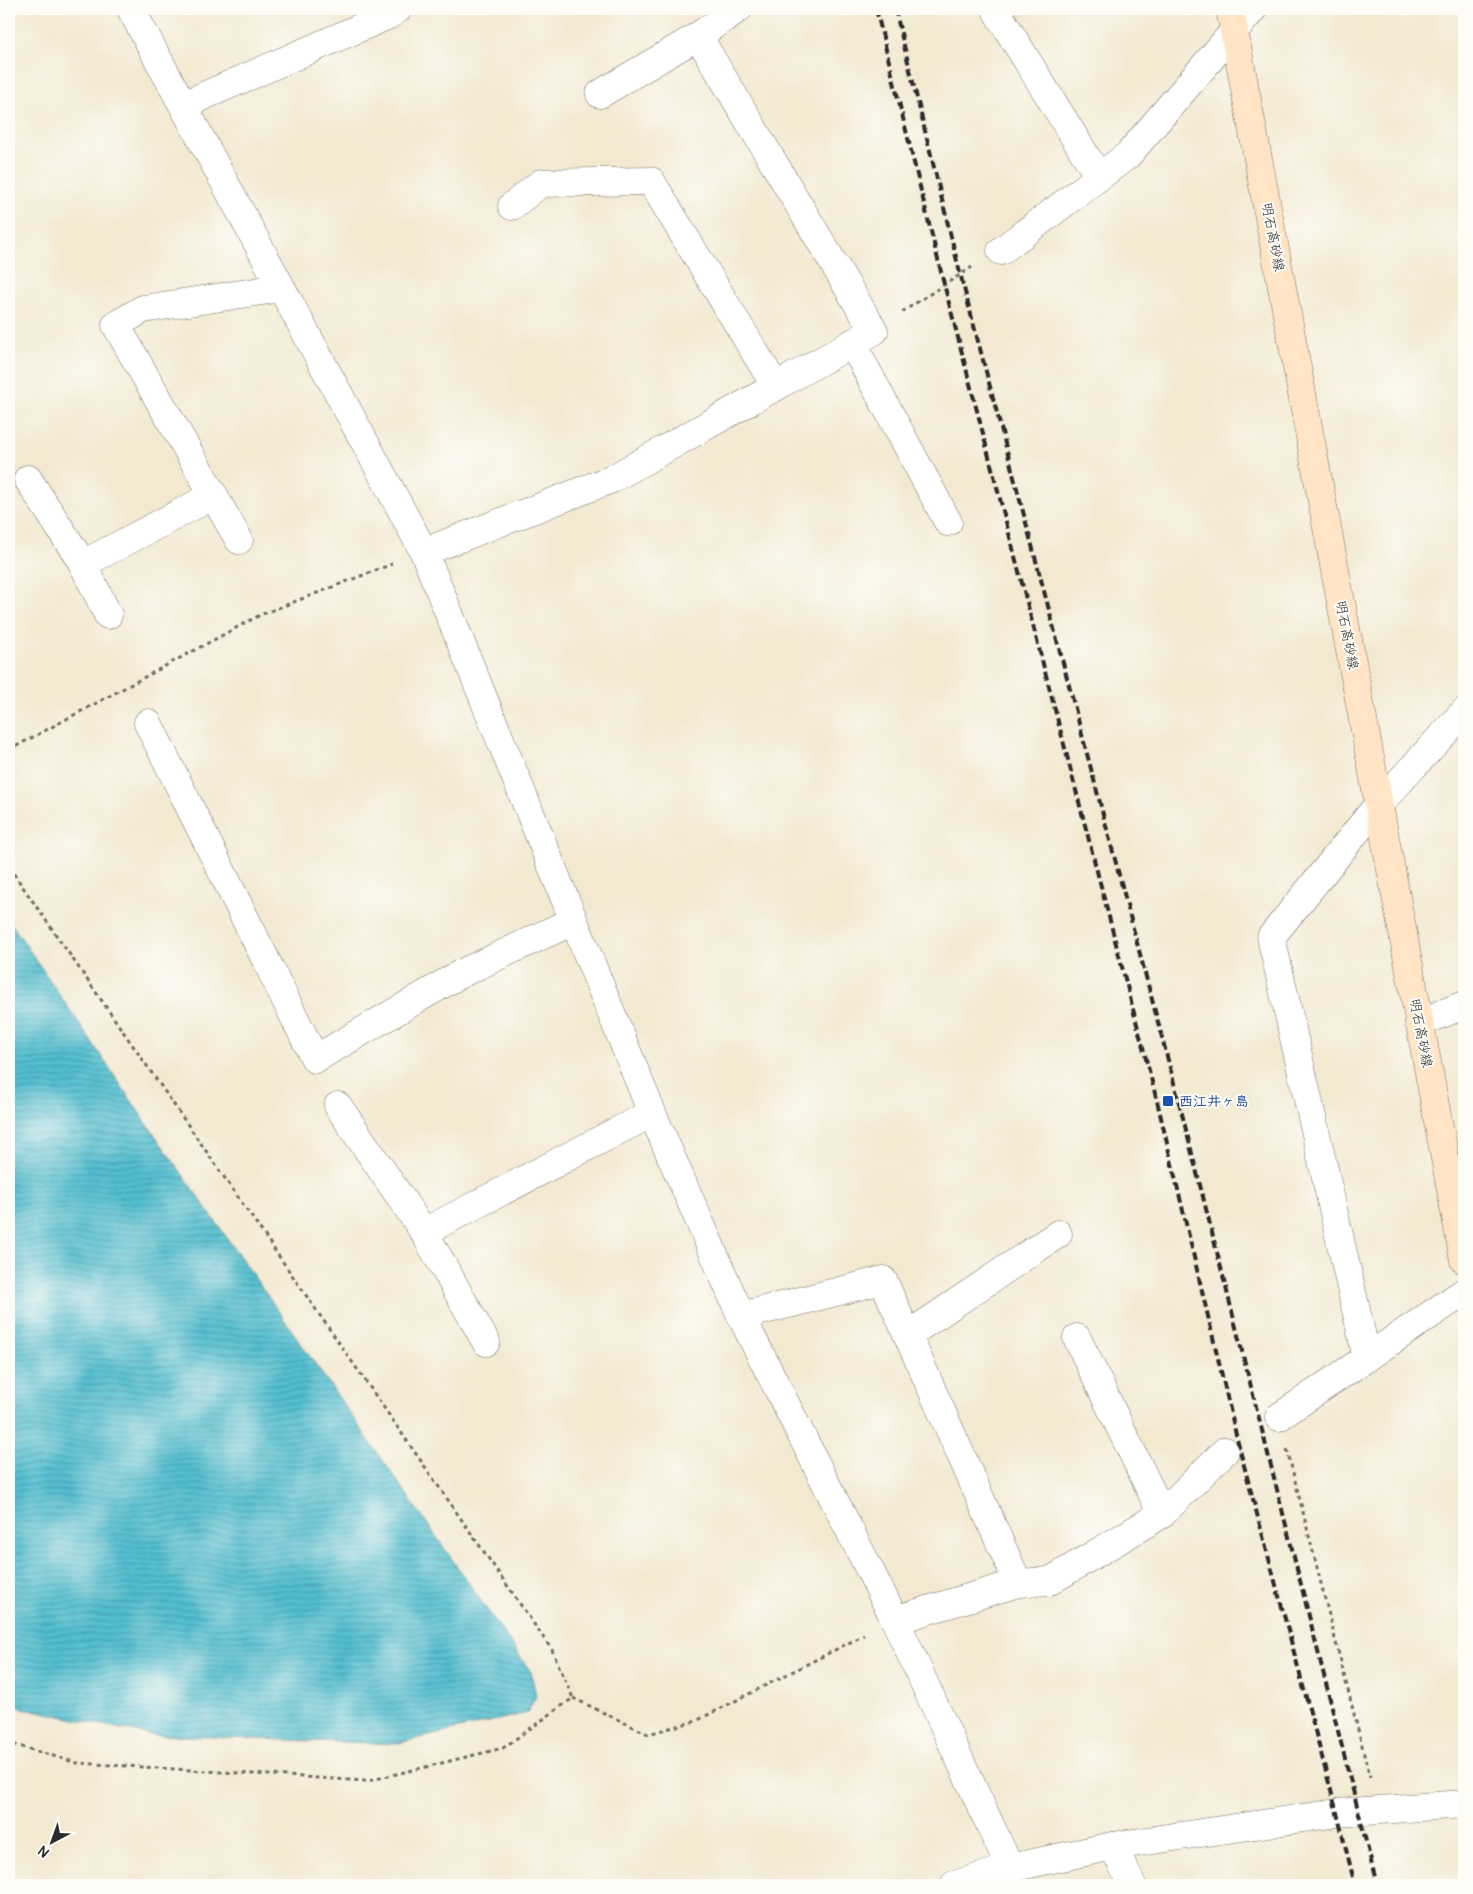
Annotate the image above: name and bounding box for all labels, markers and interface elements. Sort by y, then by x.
street label: 明石高砂線 [1258,201,1288,273]
street label: 明石高砂線 [1332,599,1362,671]
street label: 明石高砂線 [1406,997,1436,1069]
place label: 西江井ヶ島 [1179,1093,1249,1110]
marker: 西江井ヶ島 [1161,1094,1175,1108]
north arrow [28,1816,78,1866]
text: N [35,1842,53,1861]

